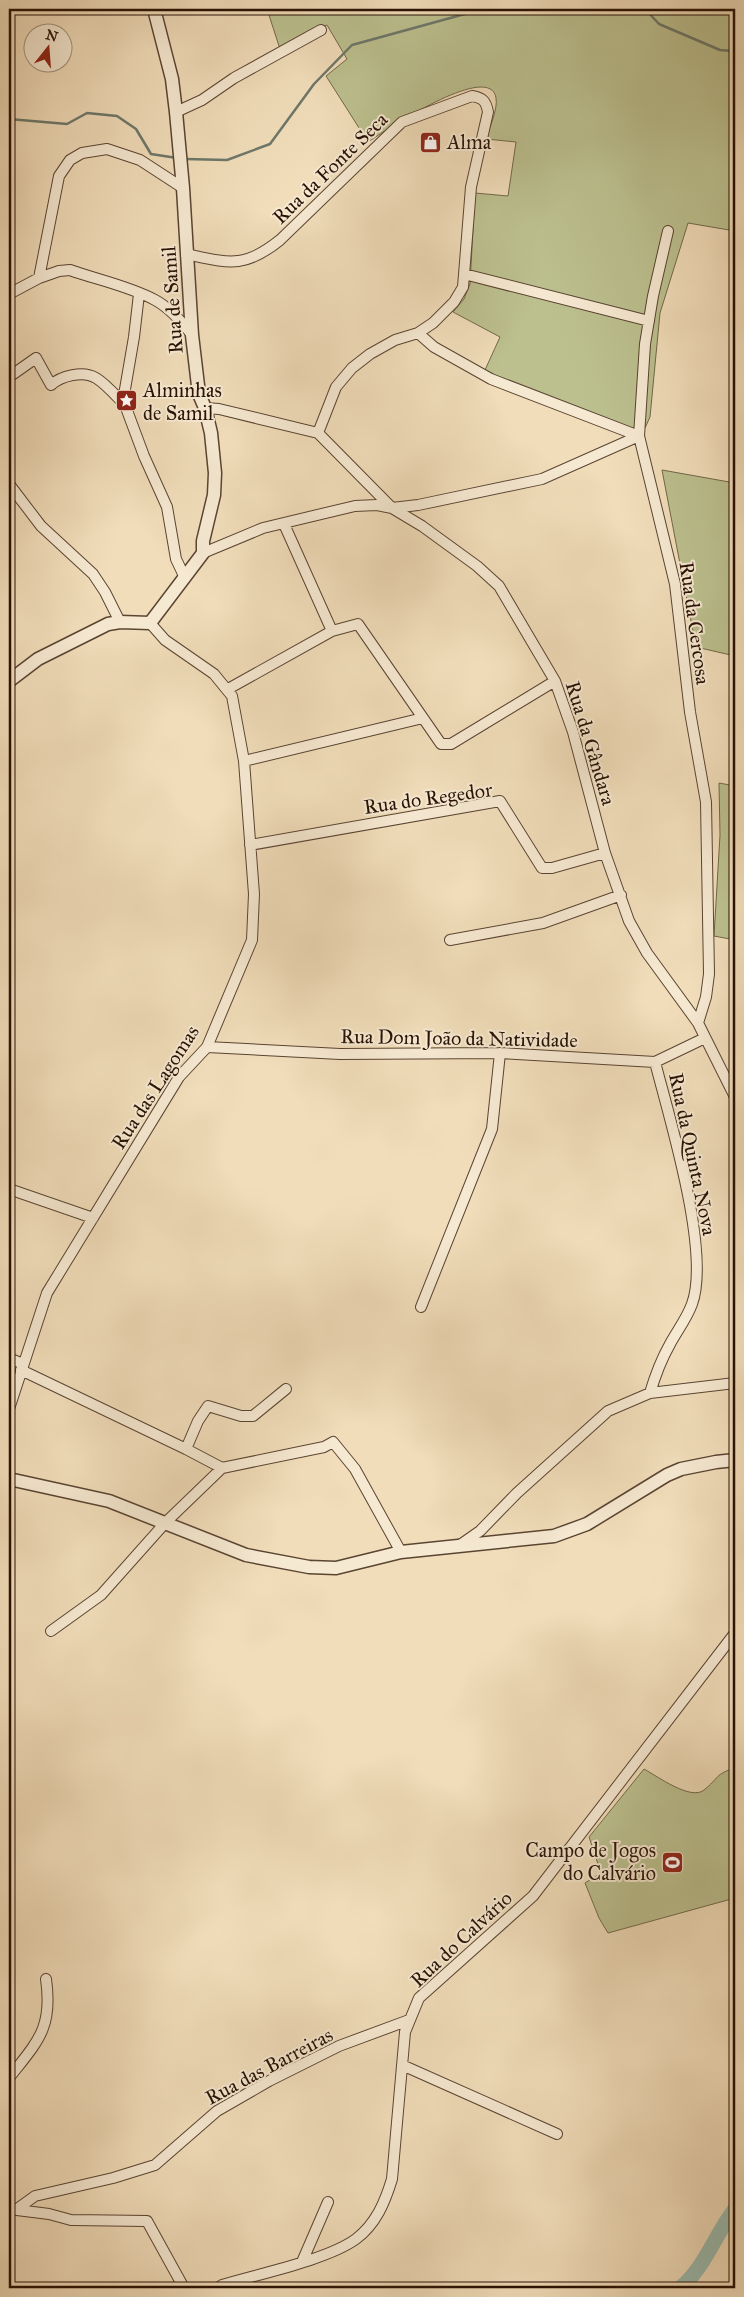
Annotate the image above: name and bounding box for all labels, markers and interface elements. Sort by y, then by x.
north arrow [22,22,72,72]
text: N [43,26,60,46]
street label: Rua da Fonte Seca [268,107,393,229]
shop icon: Alma [419,130,443,154]
place label: Alma [446,130,492,154]
street label: Rua de Samil [156,245,188,355]
place label: Alminhas de Samil [142,378,222,425]
place icon: Alminhas de Samil [115,389,139,413]
street label: Rua da Cercosa [674,560,716,687]
street label: Rua da Gândara [561,678,621,808]
street label: Rua do Regedor [362,777,494,820]
street label: Rua das Lagomas [106,1021,205,1154]
street label: Rua Dom João da Natividade [340,1024,578,1053]
street label: Rua da Quinta Nova [664,1070,722,1238]
place label: Campo de Jogos do Calvário [525,1838,656,1885]
sports icon: Campo de Jogos do Calvário [660,1850,684,1874]
street label: Rua do Calvário [405,1886,517,1992]
street label: Rua das Barreiras [201,2022,337,2110]

